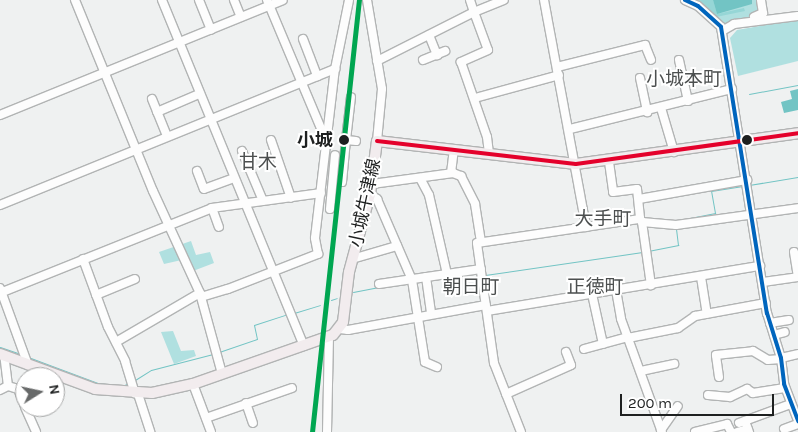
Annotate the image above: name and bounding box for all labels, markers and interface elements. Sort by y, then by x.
district label: 小城本町 [646,69,722,91]
place label: 小城 [297,129,333,151]
marker: 小城 [337,133,351,147]
unlabelled marker [742,135,752,145]
district label: 甘木 [239,152,277,174]
street label: 小城牛津線 [345,157,385,249]
district label: 大手町 [575,209,631,231]
district label: 朝日町 [443,277,499,299]
district label: 正徳町 [567,277,623,299]
north arrow [15,367,65,417]
text: N [45,383,64,396]
scale bar [623,384,777,416]
text: 200 m [628,394,672,412]

